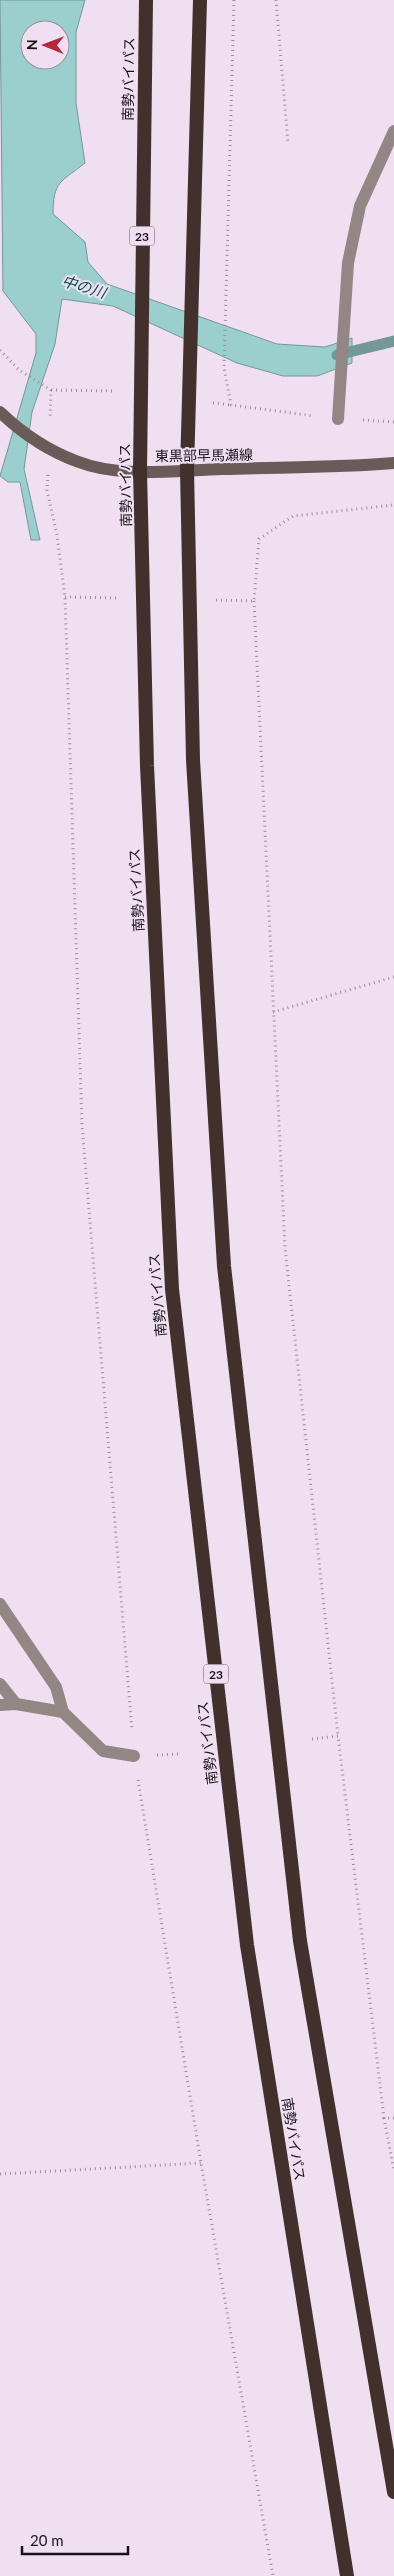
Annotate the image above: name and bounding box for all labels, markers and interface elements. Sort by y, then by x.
north arrow [20,20,70,70]
street label: 南勢バイパス [119,37,137,121]
text: N [23,39,40,50]
road number: 23 [130,227,154,246]
water label: 中の川 [60,271,110,302]
street label: 南勢バイパス [116,443,134,527]
street label: 東黒部早馬瀬線 [155,446,253,464]
street label: 南勢バイパス [125,848,147,932]
street label: 南勢バイパス [145,1253,169,1337]
road number: 23 [204,1665,228,1684]
street label: 南勢バイパス [193,1700,221,1786]
street label: 南勢バイパス [279,2096,309,2182]
scale bar [22,2524,129,2556]
text: 20 m [30,2531,64,2549]

